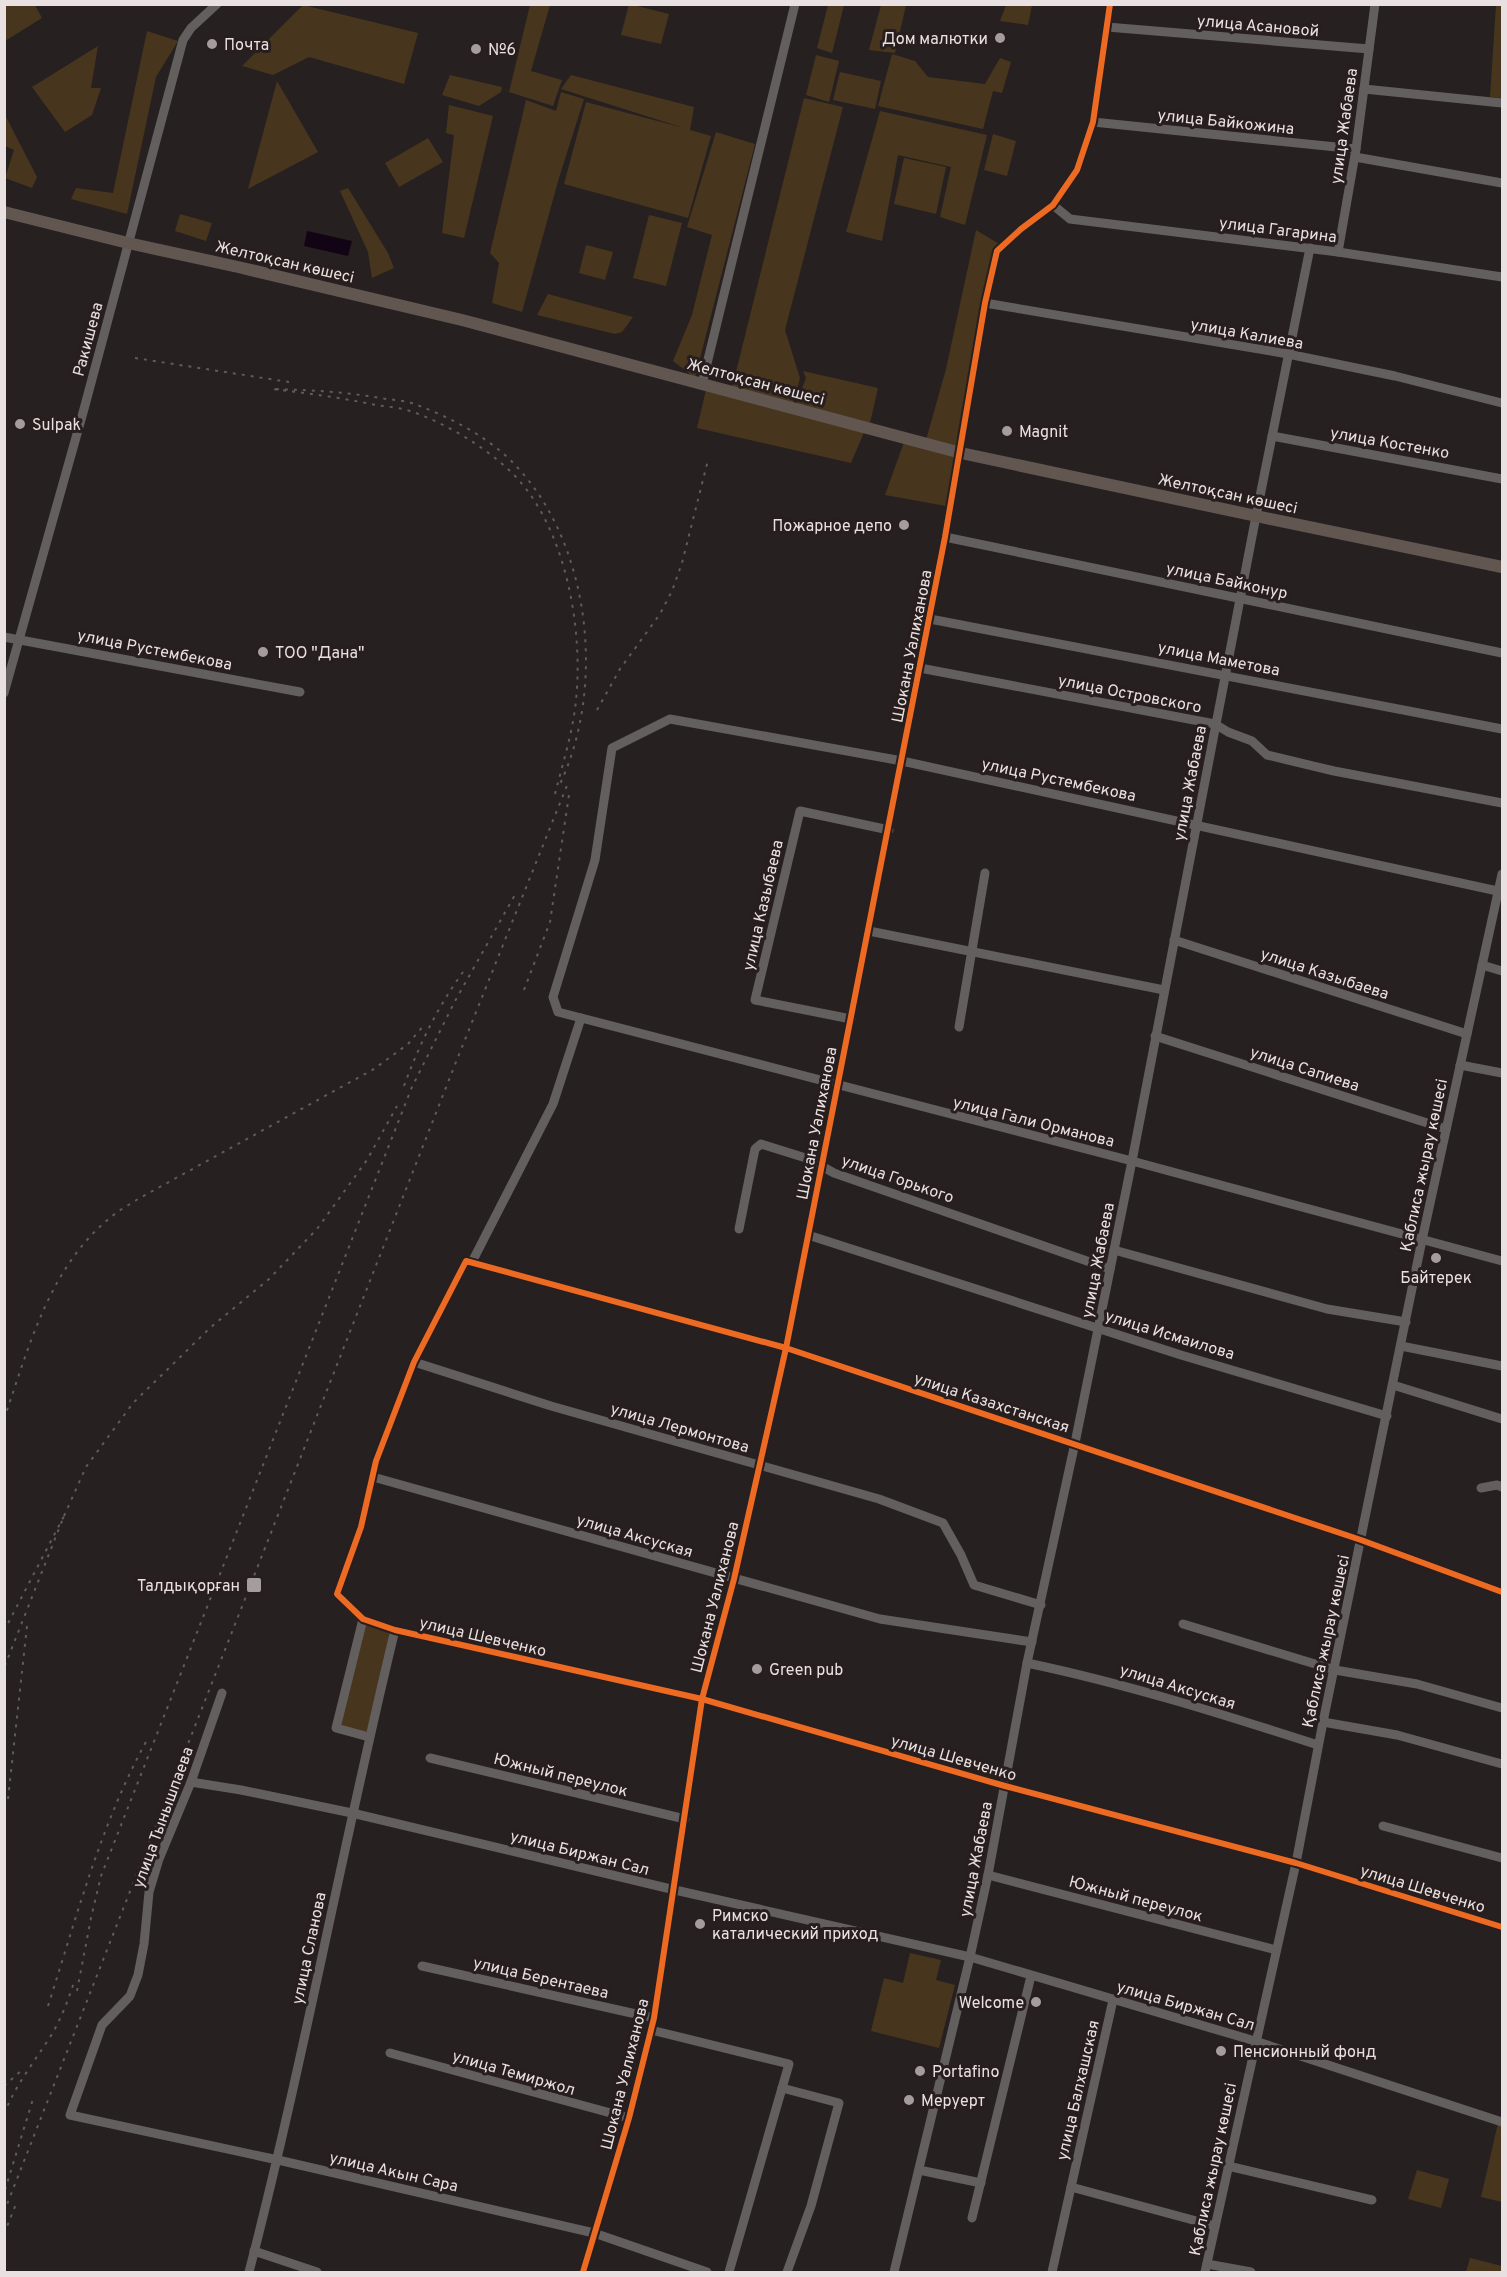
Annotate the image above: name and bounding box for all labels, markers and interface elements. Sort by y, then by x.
street label: улица Асановой [1196,12,1320,42]
place label: Дом малютки [882,30,988,50]
marker: Дом малютки [993,31,1007,45]
place label: Почта [224,36,269,56]
marker: Почта [205,37,219,51]
place label: №6 [488,41,516,61]
marker: №6 [469,42,483,56]
street label: улица Жабаева [1327,67,1363,186]
street label: улица Байкожина [1156,106,1295,140]
street label: улица Гагарина [1218,214,1338,248]
street label: Желтоқсан көшесі [213,237,356,289]
street label: Ракишева [69,300,108,379]
street label: улица Калиева [1189,315,1305,355]
street label: Желтоқсан көшесі [684,355,827,411]
place label: Sulpak [32,416,81,436]
marker: Sulpak [13,417,27,431]
place label: Magnit [1019,423,1068,443]
marker: Magnit [1000,424,1014,438]
street label: улица Костенко [1328,424,1451,464]
street label: Желтоқсан көшесі [1156,470,1299,519]
place label: Пожарное депо [772,517,892,537]
marker: Пожарное депо [897,518,911,532]
street label: улица Байконур [1164,559,1289,605]
street label: Шокана Уалиханова [888,568,938,725]
street label: улица Рустембекова [75,626,234,676]
street label: улица Маметова [1156,638,1281,682]
place label: ТОО "Дана" [275,644,364,664]
marker: ТОО "Дана" [256,645,270,659]
street label: улица Островского [1056,671,1203,719]
street label: улица Жабаева [1170,724,1212,843]
street label: улица Рустембекова [980,755,1138,807]
street label: улица Казыбаева [739,838,789,973]
street label: улица Казыбаева [1258,945,1391,1005]
street label: улица Сапиева [1247,1043,1362,1097]
street label: Шокана Уалиханова [793,1045,843,1202]
street label: Қаблиса жырау көшесі [1397,1077,1453,1254]
street label: улица Гали Орманова [951,1093,1116,1153]
street label: улица Горького [838,1151,956,1209]
street label: улица Жабаева [1078,1201,1120,1320]
marker: Байтерек [1429,1251,1443,1265]
place label: Байтерек [1400,1269,1472,1289]
street label: улица Исмаилова [1102,1307,1237,1365]
street label: улица Казахстанская [911,1369,1072,1438]
street label: улица Лермонтова [608,1400,751,1458]
street label: улица Аксуская [574,1511,695,1563]
street label: Шокана Уалиханова [687,1520,744,1675]
street label: Қаблиса жырау көшесі [1299,1553,1355,1730]
marker: Талдықорған [245,1576,263,1594]
place label: Талдықорған [137,1577,240,1597]
street label: улица Шевченко [417,1614,548,1662]
place label: Green pub [769,1661,843,1681]
street label: улица Аксуская [1117,1661,1238,1715]
marker: Green pub [750,1662,764,1676]
street label: улица Шевченко [888,1731,1019,1786]
street label: улица Тынышпаева [129,1744,199,1891]
street label: Южный переулок [491,1750,630,1802]
street label: улица Жабаева [956,1800,998,1919]
street label: улица Биржан Сал [508,1827,651,1881]
street label: улица Шевченко [1357,1861,1487,1918]
street label: Южный переулок [1066,1872,1205,1927]
street label: улица Сланова [288,1890,332,2007]
place label: Римско каталический приход [712,1907,878,1945]
marker: Римско каталический приход [693,1917,707,1931]
street label: улица Берентаева [471,1954,610,2004]
street label: улица Биржан Сал [1114,1978,1257,2036]
place label: Welcome [959,1994,1024,2014]
marker: Welcome [1029,1995,1043,2009]
street label: Шокана Уалиханова [597,1997,654,2152]
street label: улица Балхашская [1053,2018,1105,2163]
place label: Пенсионный фонд [1233,2043,1376,2063]
marker: Пенсионный фонд [1214,2044,1228,2058]
street label: улица Темиржол [449,2047,577,2101]
place label: Portafino [932,2063,999,2083]
marker: Portafino [913,2064,927,2078]
street label: Қаблиса жырау көшесі [1186,2081,1242,2258]
place label: Меруерт [921,2092,985,2112]
marker: Меруерт [902,2093,916,2107]
street label: улица Акын Сара [327,2148,460,2197]

